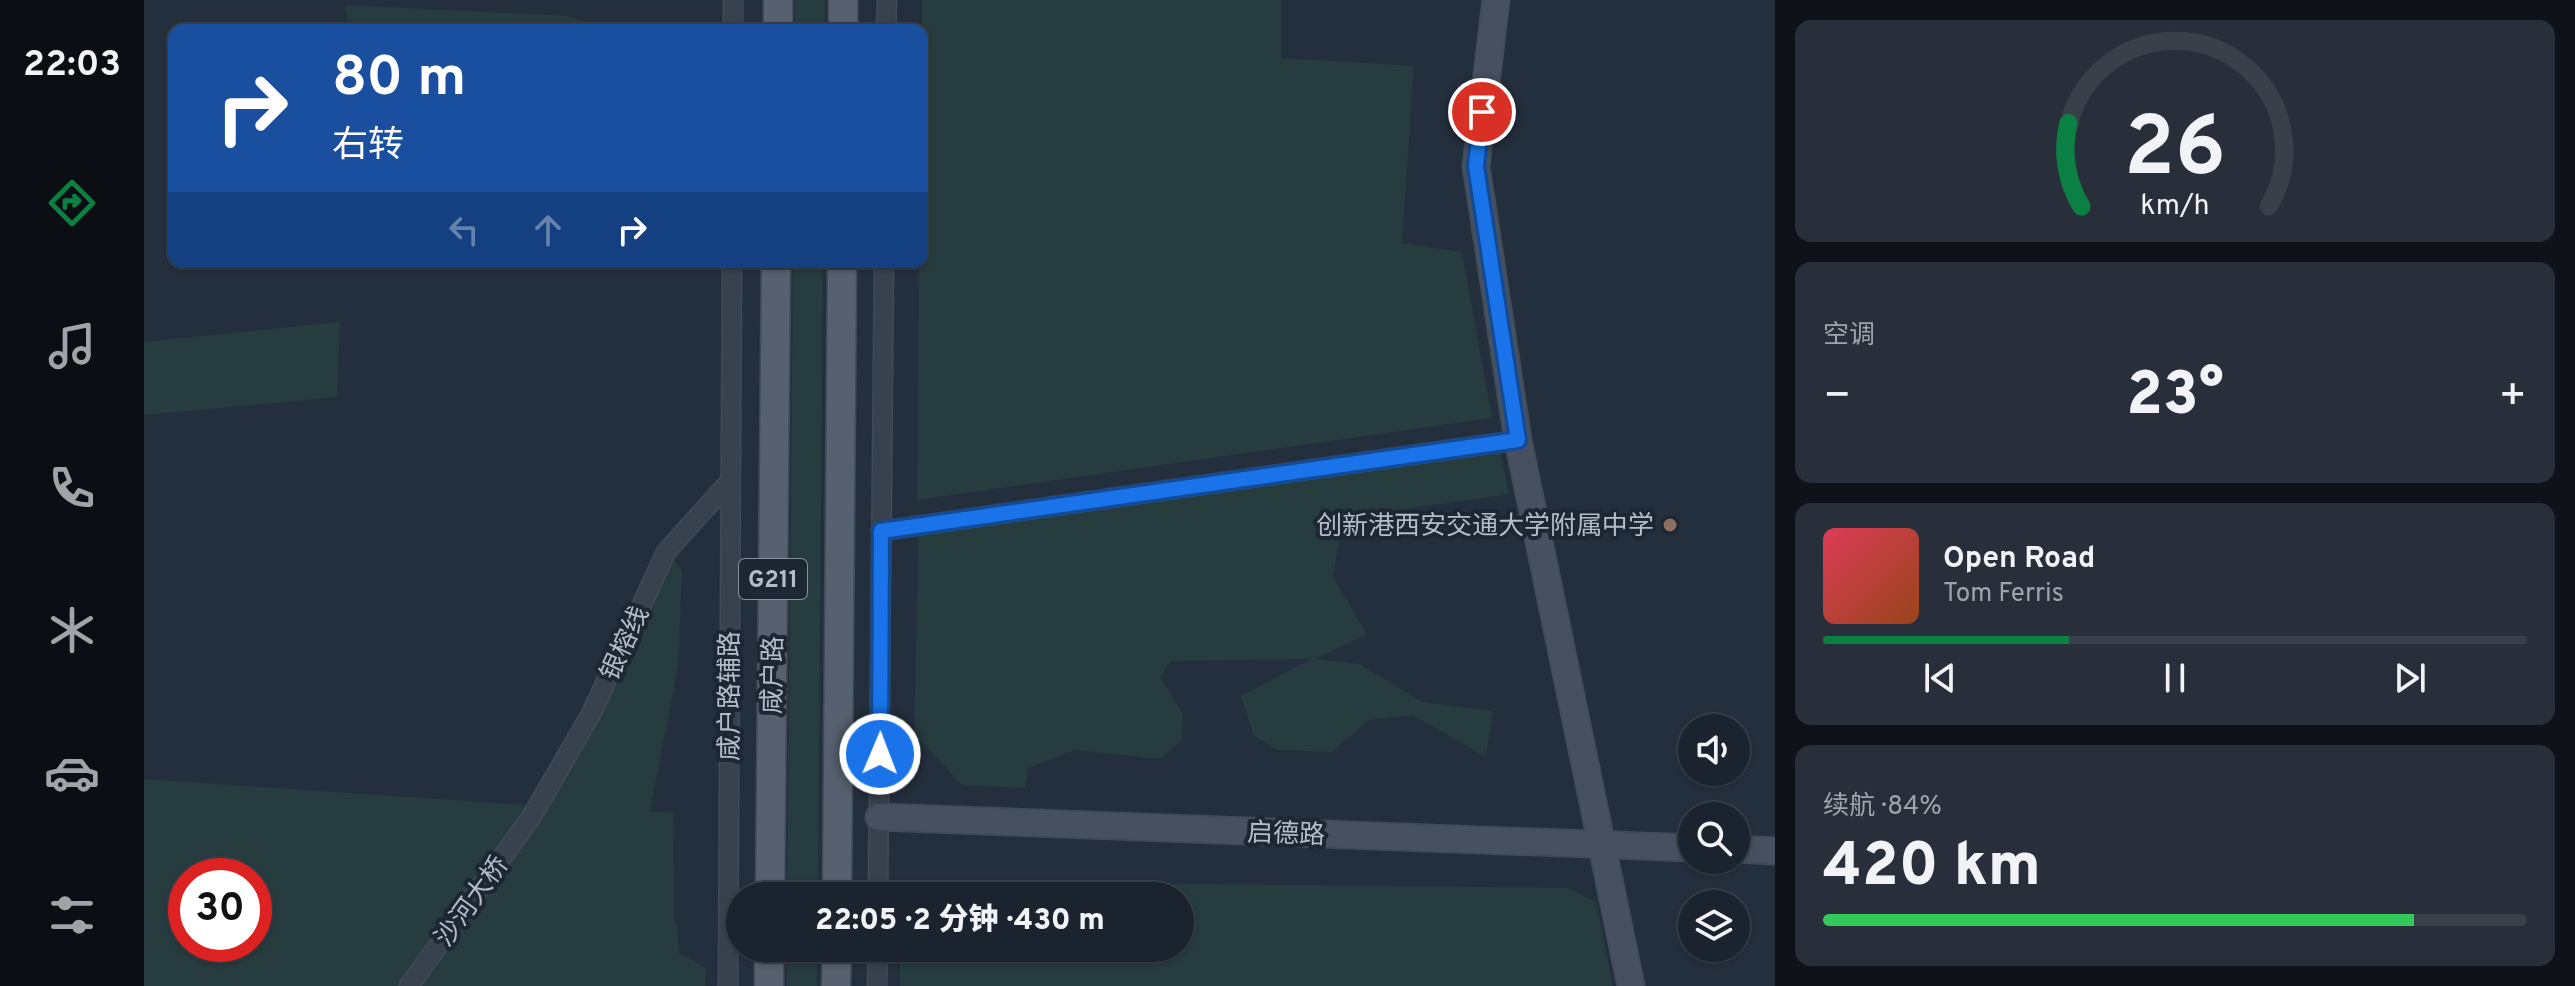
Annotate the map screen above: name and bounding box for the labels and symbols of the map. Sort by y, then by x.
pin [1448,78,1516,146]
place label: 创新港西安交通大学附属中学 [1316,511,1654,544]
marker: 创新港西安交通大学附属中学 [1661,516,1679,534]
road number: G211 [739,559,807,599]
street label: 银榕线 [595,602,658,686]
street label: 咸户路辅路 [715,631,748,761]
street label: 咸户路 [757,636,792,714]
position arrow [838,712,922,796]
street label: 启德路 [1246,818,1325,853]
street label: 沙河大桥 [429,851,517,954]
speed limit sign: 30 [168,858,272,962]

